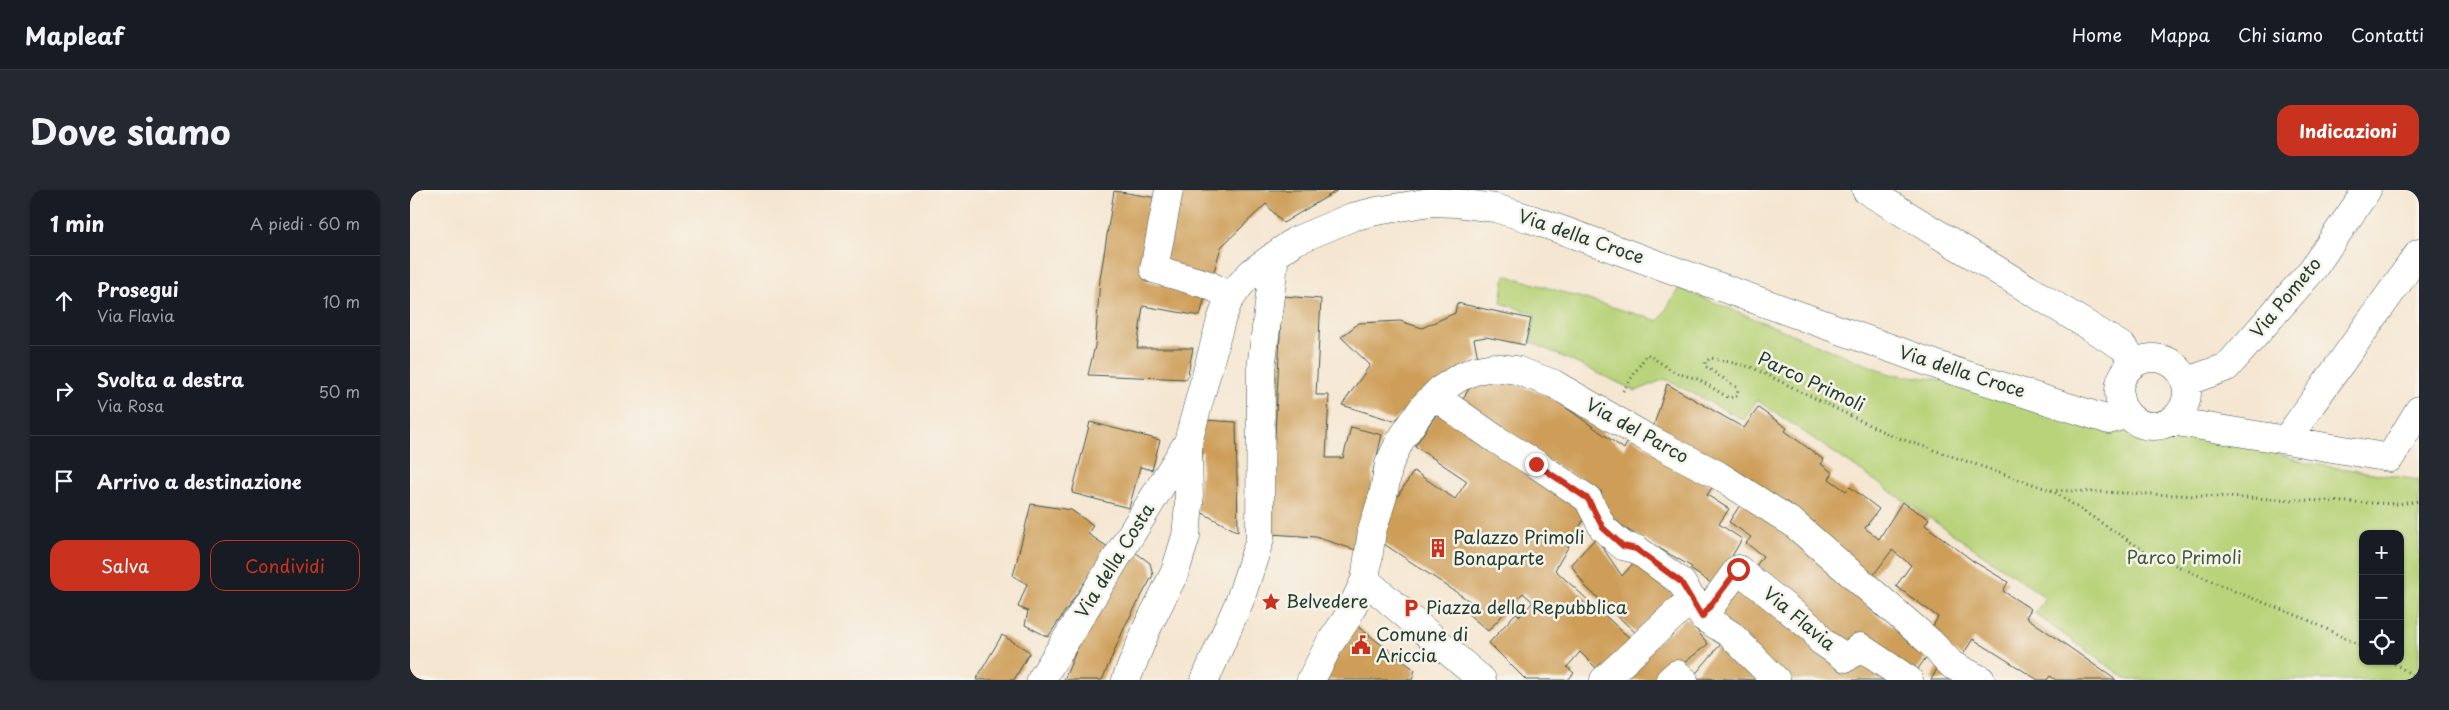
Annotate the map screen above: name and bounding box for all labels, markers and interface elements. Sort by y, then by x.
text: Mapleaf [25,17,124,53]
text: Home [2072,21,2122,48]
text: Mappa [2150,21,2210,48]
text: Chi siamo [2238,21,2323,48]
text: Contatti [2351,21,2424,48]
text: Dove siamo [30,104,231,157]
button: Indicazioni [2277,105,2419,156]
street label: Via della Croce [1515,201,1648,270]
text: 1 min [50,207,104,239]
text: A piedi · 60 m [250,211,360,235]
street label: Via Pometo [2243,251,2327,343]
text: Prosegui [97,275,179,303]
icon: ahead [50,287,78,315]
text: 10 m [323,289,360,313]
text: Via Flavia [97,303,175,327]
street label: Via della Croce [1896,337,2029,404]
street label: Parco Primoli [1754,344,1870,417]
text: Svolta a destra [97,365,244,393]
icon: right [50,377,78,405]
text: 50 m [319,379,360,403]
street label: Via del Parco [1581,390,1694,469]
text: Via Rosa [97,393,164,417]
route end [1525,453,1548,476]
icon: arrive [50,467,78,495]
text: Arrivo a destinazione [97,467,302,495]
street label: Via della Costa [1068,497,1160,623]
place label: Palazzo Primoli Bonaparte [1453,523,1585,571]
map controls [2359,530,2404,665]
button: + [2359,530,2404,575]
building icon: Palazzo Primoli Bonaparte [1427,537,1449,559]
button: Salva [50,540,200,591]
button: Condividi [210,540,360,591]
park label: Parco Primoli [2126,543,2242,570]
route start [1727,558,1750,581]
button: − [2359,575,2404,620]
street label: Via Flavia [1758,579,1842,656]
place label: Belvedere [1286,587,1368,614]
place icon: Belvedere [1260,591,1282,613]
place label: Piazza della Repubblica [1426,593,1628,620]
parking icon: Piazza della Repubblica [1400,597,1422,619]
place label: Comune di Ariccia [1376,620,1468,668]
button: locate [2359,620,2404,665]
public building icon: Comune di Ariccia [1350,634,1372,656]

